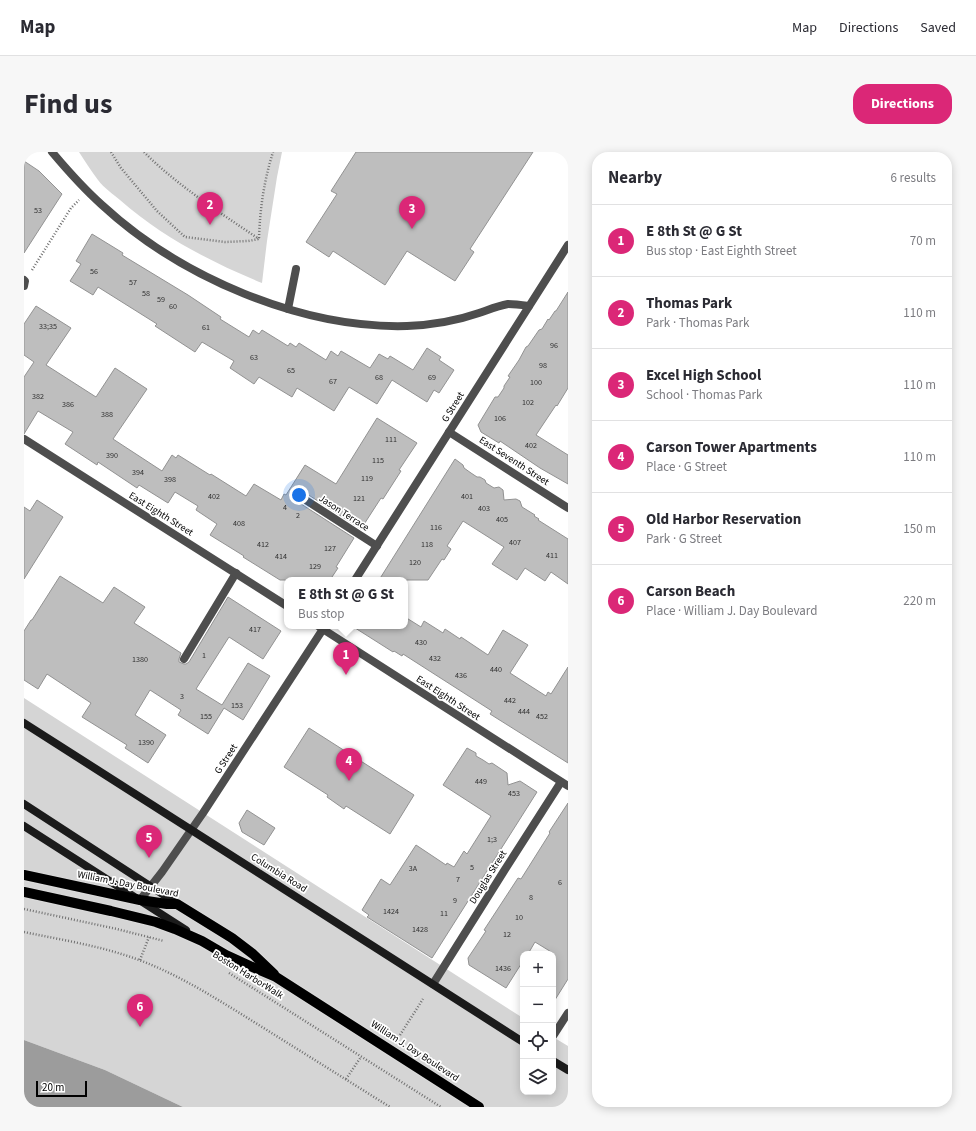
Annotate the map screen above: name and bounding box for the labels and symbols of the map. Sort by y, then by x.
pin: 2 [197,192,223,225]
pin: 3 [399,196,425,229]
house number: 53 [34,205,42,216]
house number: 56 [90,266,98,277]
house number: 57 [129,277,137,288]
house number: 58 [142,288,150,299]
house number: 59 [157,294,165,305]
house number: 60 [169,301,177,312]
house number: 33;35 [39,321,57,332]
house number: 61 [202,322,210,333]
house number: 96 [550,340,558,351]
house number: 63 [250,352,258,363]
house number: 98 [539,360,547,371]
house number: 65 [287,365,295,376]
house number: 68 [375,372,383,383]
house number: 69 [428,372,436,383]
house number: 67 [329,376,337,387]
house number: 100 [530,377,542,388]
street label: G Street [438,389,468,425]
house number: 382 [32,391,44,402]
house number: 102 [522,397,534,408]
house number: 386 [62,399,74,410]
house number: 388 [101,409,113,420]
house number: 106 [494,413,506,424]
street label: East Seventh Street [476,433,552,489]
house number: 111 [385,434,397,445]
house number: 402 [525,440,537,451]
house number: 390 [106,450,118,461]
house number: 115 [372,455,384,466]
house number: 394 [132,467,144,478]
house number: 119 [361,473,373,484]
house number: 398 [164,474,176,485]
your location [289,485,309,505]
street label: East Eighth Street [126,489,197,540]
house number: 402 [208,491,220,502]
street label: Jason Terrace [316,491,372,535]
house number: 401 [461,491,473,502]
house number: 121 [353,493,365,504]
house number: 4 [283,502,287,513]
house number: 403 [478,503,490,514]
house number: 2 [296,510,300,521]
house number: 405 [496,514,508,525]
house number: 408 [233,518,245,529]
house number: 116 [430,522,442,533]
house number: 407 [509,537,521,548]
house number: 412 [257,539,269,550]
house number: 118 [421,539,433,550]
house number: 127 [324,543,336,554]
house number: 411 [546,550,558,561]
house number: 414 [275,551,287,562]
house number: 120 [409,557,421,568]
house number: 129 [309,561,321,572]
house number: 417 [249,624,261,635]
house number: 430 [415,637,427,648]
pin: 1 [333,642,359,675]
house number: 1 [202,650,206,661]
house number: 432 [429,653,441,664]
house number: 1380 [132,654,148,665]
house number: 440 [490,664,502,675]
house number: 436 [455,670,467,681]
street label: East Eighth Street [413,672,483,724]
house number: 3 [180,691,184,702]
house number: 442 [504,695,516,706]
house number: 153 [231,700,243,711]
house number: 444 [518,706,530,717]
house number: 155 [200,711,212,722]
house number: 452 [536,711,548,722]
house number: 1390 [138,737,154,748]
street label: G Street [211,741,241,777]
pin: 4 [336,748,362,781]
house number: 449 [475,776,487,787]
house number: 453 [508,788,520,799]
pin: 5 [136,825,162,858]
house number: 1;3 [487,834,497,845]
street label: Douglas Street [466,847,510,907]
street label: Columbia Road [248,850,310,896]
house number: 5 [470,862,474,873]
house number: 3A [409,863,418,874]
street label: William J. Day Boulevard [76,867,180,901]
house number: 7 [456,874,460,885]
house number: 6 [558,877,562,888]
house number: 8 [529,892,533,903]
house number: 9 [453,895,457,906]
house number: 1424 [383,906,399,917]
house number: 11 [440,908,448,919]
house number: 10 [515,912,523,923]
house number: 1428 [412,924,428,935]
house number: 12 [503,929,511,940]
street label: Boston HarborWalk [210,948,286,1002]
house number: 1436 [495,963,511,974]
pin: 6 [127,994,153,1027]
street label: William J. Day Boulevard [368,1017,462,1085]
scale bar [36,1079,87,1098]

